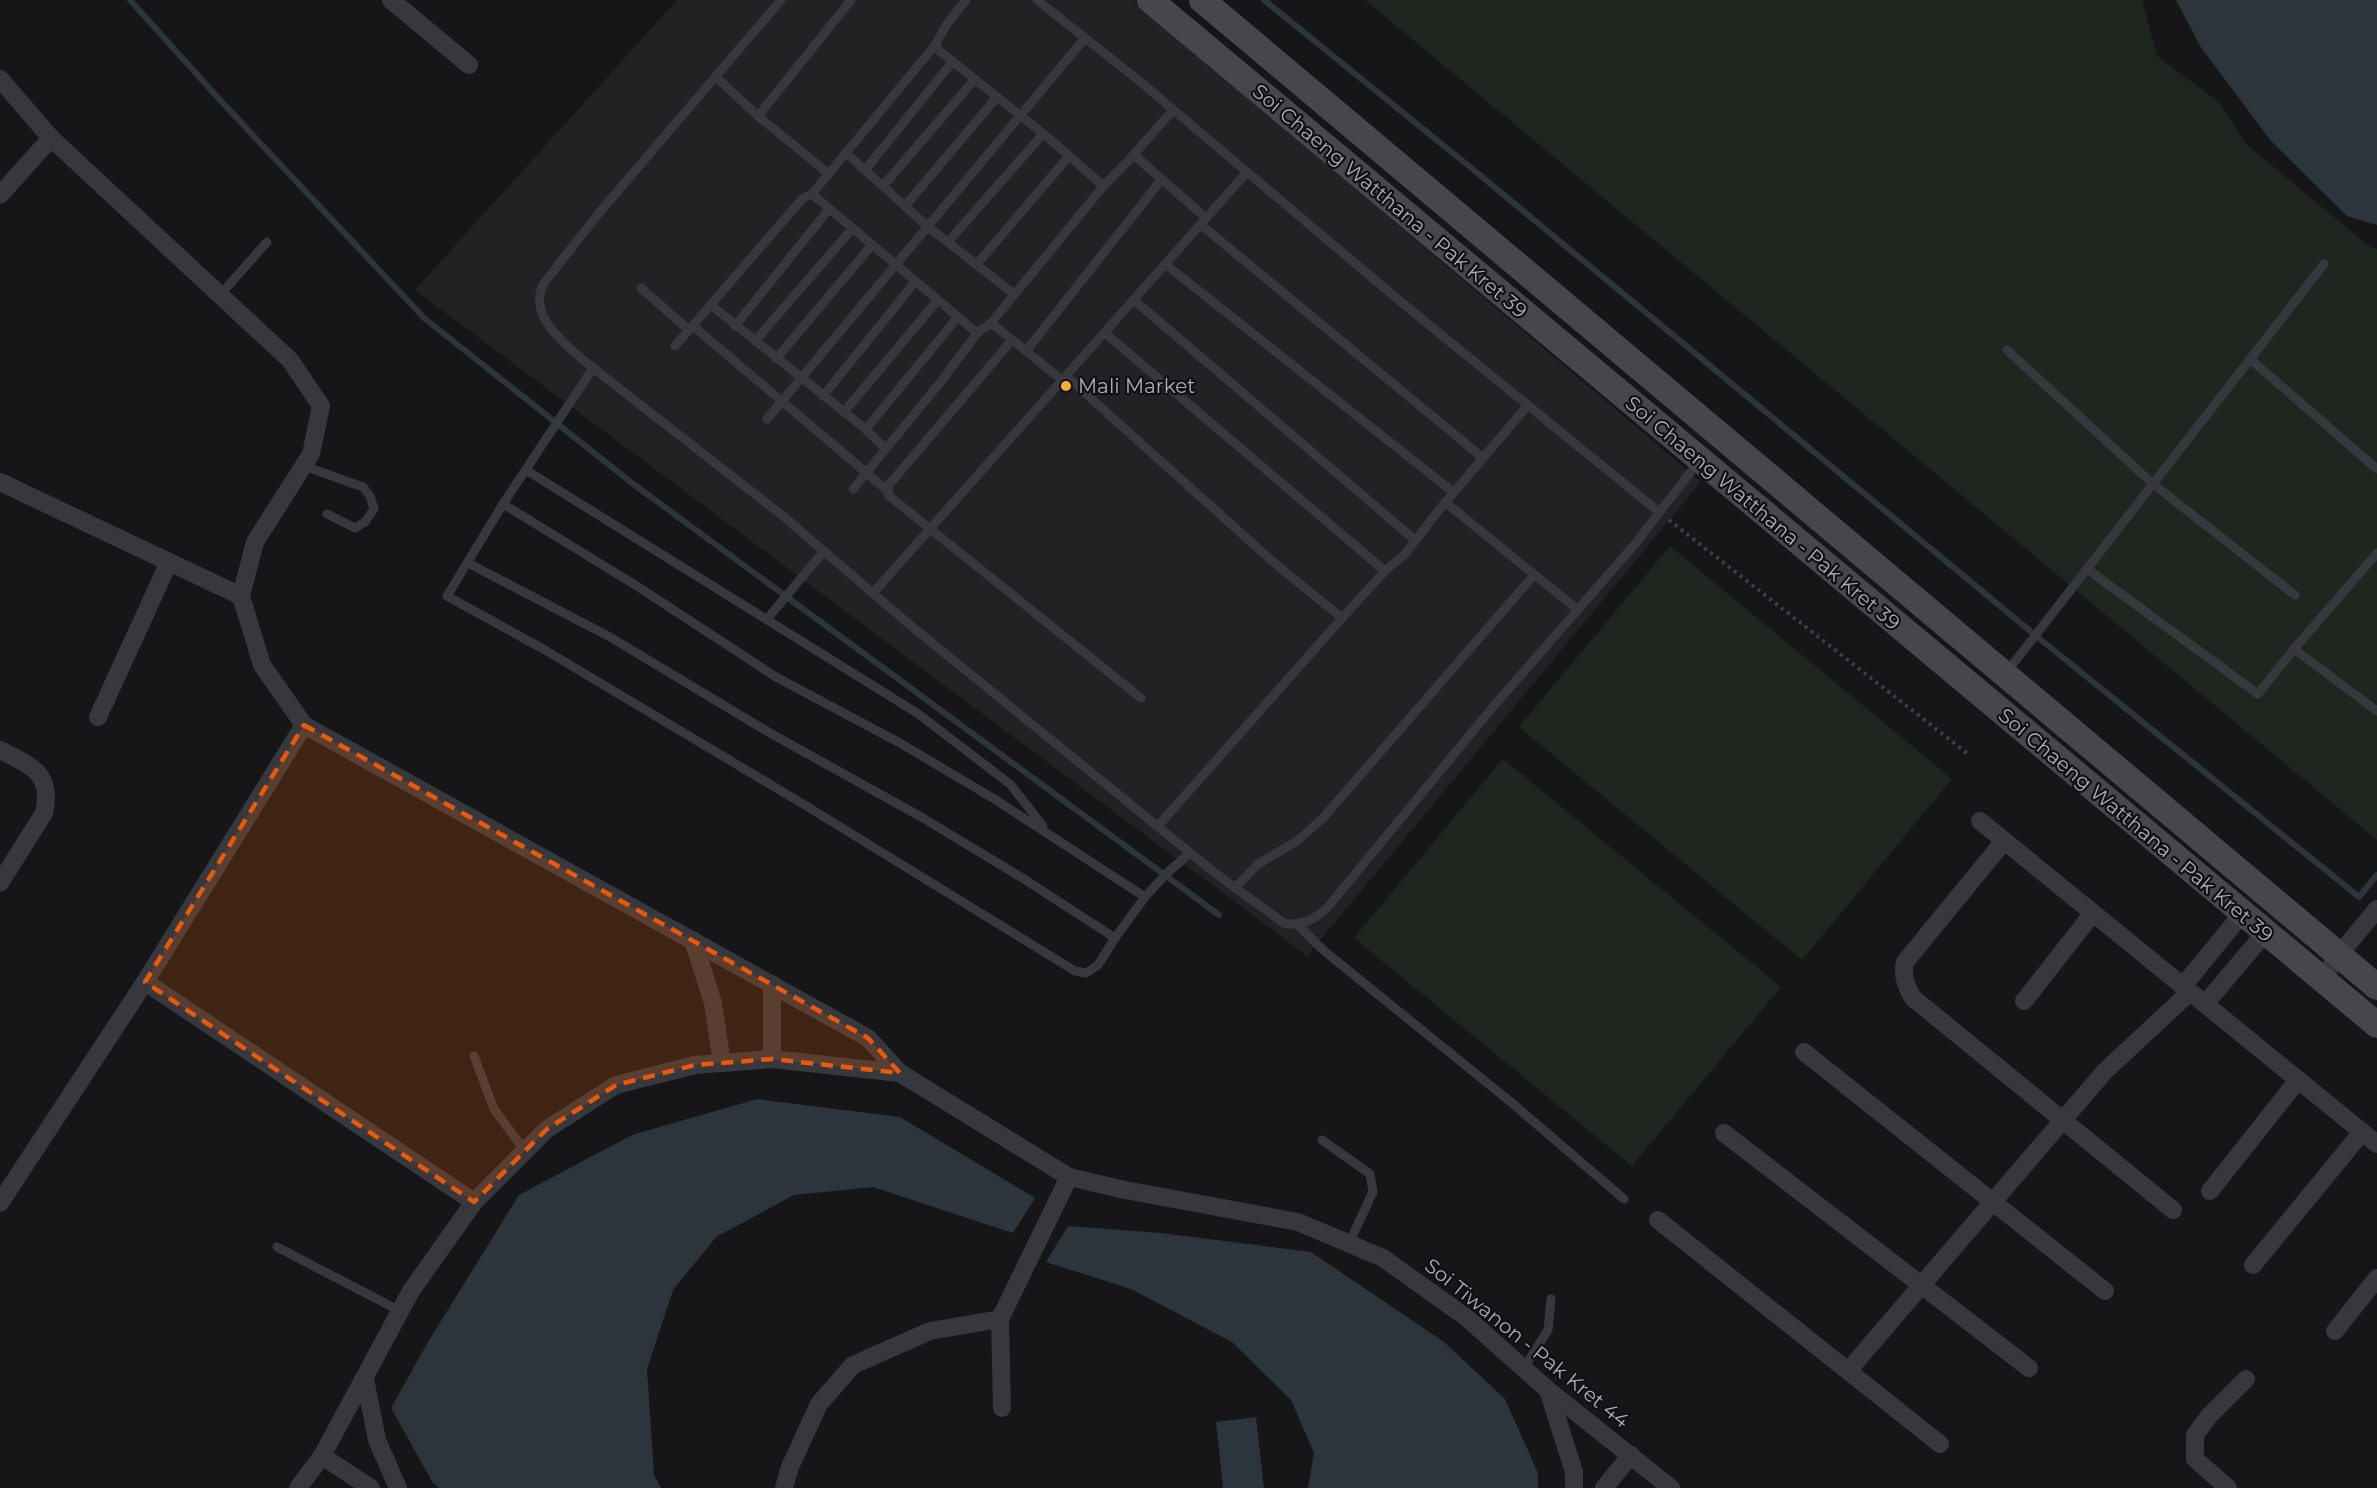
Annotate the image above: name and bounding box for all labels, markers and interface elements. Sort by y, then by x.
street label: Soi Chaeng Watthana - Pak Kret 39 [1248,79,1532,323]
place label: Mali Market [1078,374,1195,398]
marker: Mali Market [1059,379,1073,393]
street label: Soi Chaeng Watthana - Pak Kret 39 [1621,391,1905,635]
street label: Soi Chaeng Watthana - Pak Kret 39 [1994,703,2278,947]
street label: Soi Tiwanon - Pak Kret 44 [1420,1253,1634,1433]

